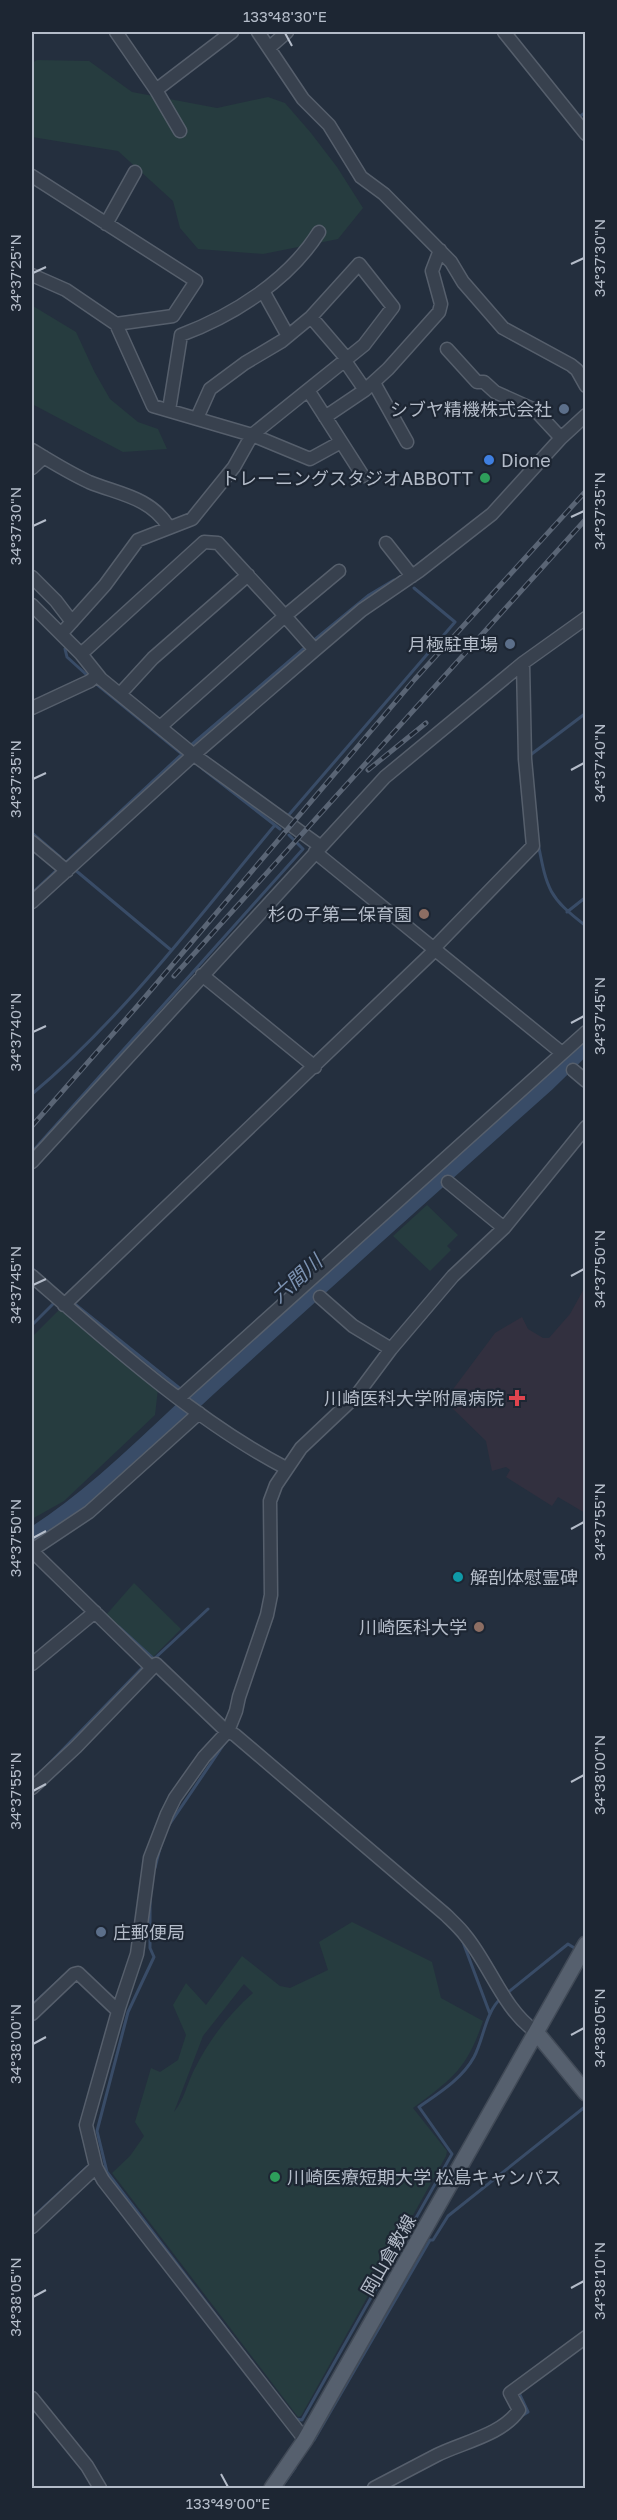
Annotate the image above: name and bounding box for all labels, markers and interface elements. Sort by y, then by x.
text: 133°48'30"E [243,7,327,25]
text: 34°37'30"N [590,219,608,297]
text: 34°37'25"N [6,234,24,312]
place label: シブヤ精機株式会社 [390,398,552,420]
marker: シブヤ精機株式会社 [557,402,571,416]
place label: Dione [501,449,551,471]
marker: Dione [482,453,496,467]
place label: トレーニングスタジオABBOTT [221,467,473,489]
marker: トレーニングスタジオABBOTT [478,471,492,485]
text: 34°37'35"N [590,472,608,550]
text: 34°37'30"N [6,487,24,565]
place label: 月極駐車場 [408,633,498,655]
marker: 月極駐車場 [503,637,517,651]
text: 34°37'40"N [590,724,608,802]
text: 34°37'35"N [6,740,24,818]
place label: 杉の子第二保育園 [268,903,412,925]
marker: 杉の子第二保育園 [417,907,431,921]
text: 34°37'45"N [590,977,608,1055]
text: 34°37'40"N [6,993,24,1071]
text: 34°37'50"N [590,1230,608,1308]
text: 34°37'45"N [6,1246,24,1324]
water label: 六間川 [266,1248,328,1307]
place label: 川崎医科大学附属病院 [324,1387,504,1409]
marker: 川崎医科大学附属病院 [508,1389,526,1407]
text: 34°37'55"N [590,1483,608,1561]
text: 34°37'50"N [6,1499,24,1577]
place label: 解剖体慰霊碑 [470,1566,578,1588]
marker: 解剖体慰霊碑 [451,1570,465,1584]
place label: 川崎医科大学 [359,1616,467,1638]
marker: 川崎医科大学 [472,1620,486,1634]
text: 34°38'00"N [590,1735,608,1815]
text: 34°37'55"N [6,1752,24,1830]
place label: 庄郵便局 [113,1921,185,1943]
marker: 庄郵便局 [94,1925,108,1939]
text: 34°38'05"N [590,1988,608,2068]
text: 34°38'00"N [6,2004,24,2084]
place label: 川崎医療短期大学 松島キャンパス [287,2166,562,2188]
marker: 川崎医療短期大学 松島キャンパス [268,2170,282,2184]
street label: 岡山倉敷線 [356,2211,420,2299]
text: 34°38'10"N [590,2242,608,2320]
text: 34°38'05"N [6,2257,24,2337]
text: 133°49'00"E [186,2494,270,2512]

